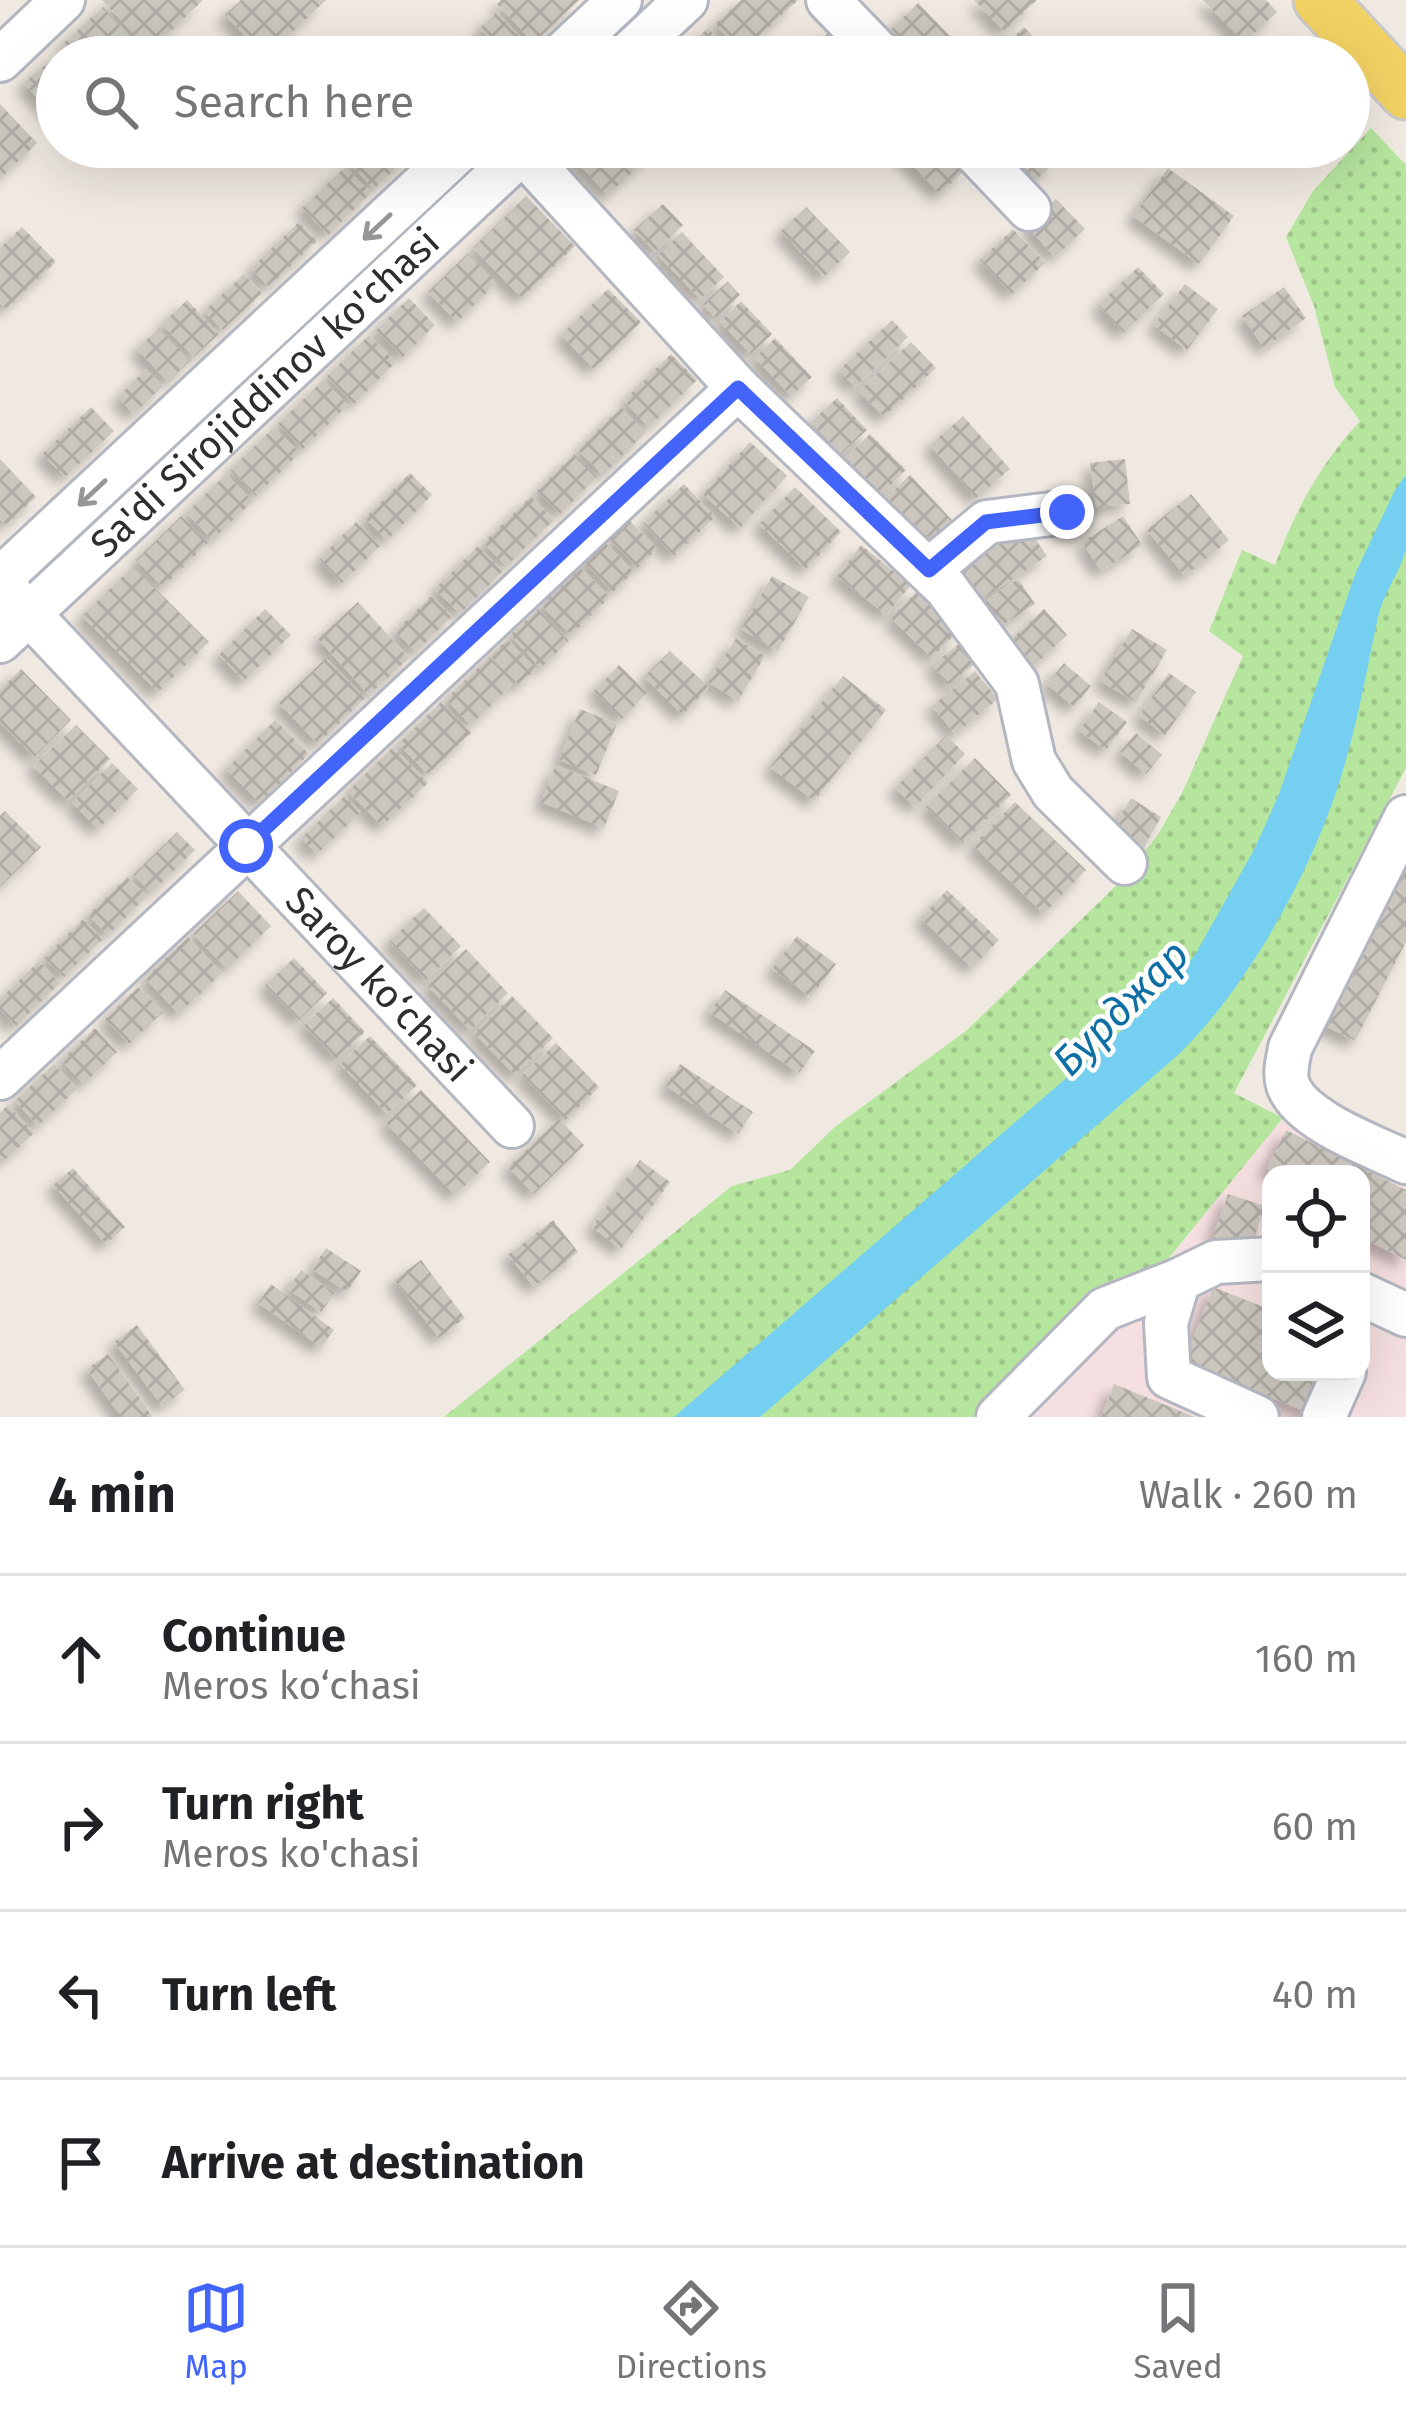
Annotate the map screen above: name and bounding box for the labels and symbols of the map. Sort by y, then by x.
one-way arrow [363,212,393,241]
street label: Sa'di Sirojiddinov ko'chasi [81,219,449,567]
one-way arrow [78,478,108,507]
route end [1040,485,1094,539]
route start [219,819,273,873]
street label: Saroy ko‘chasi [276,878,481,1092]
water label: Бурджар [1043,930,1199,1086]

